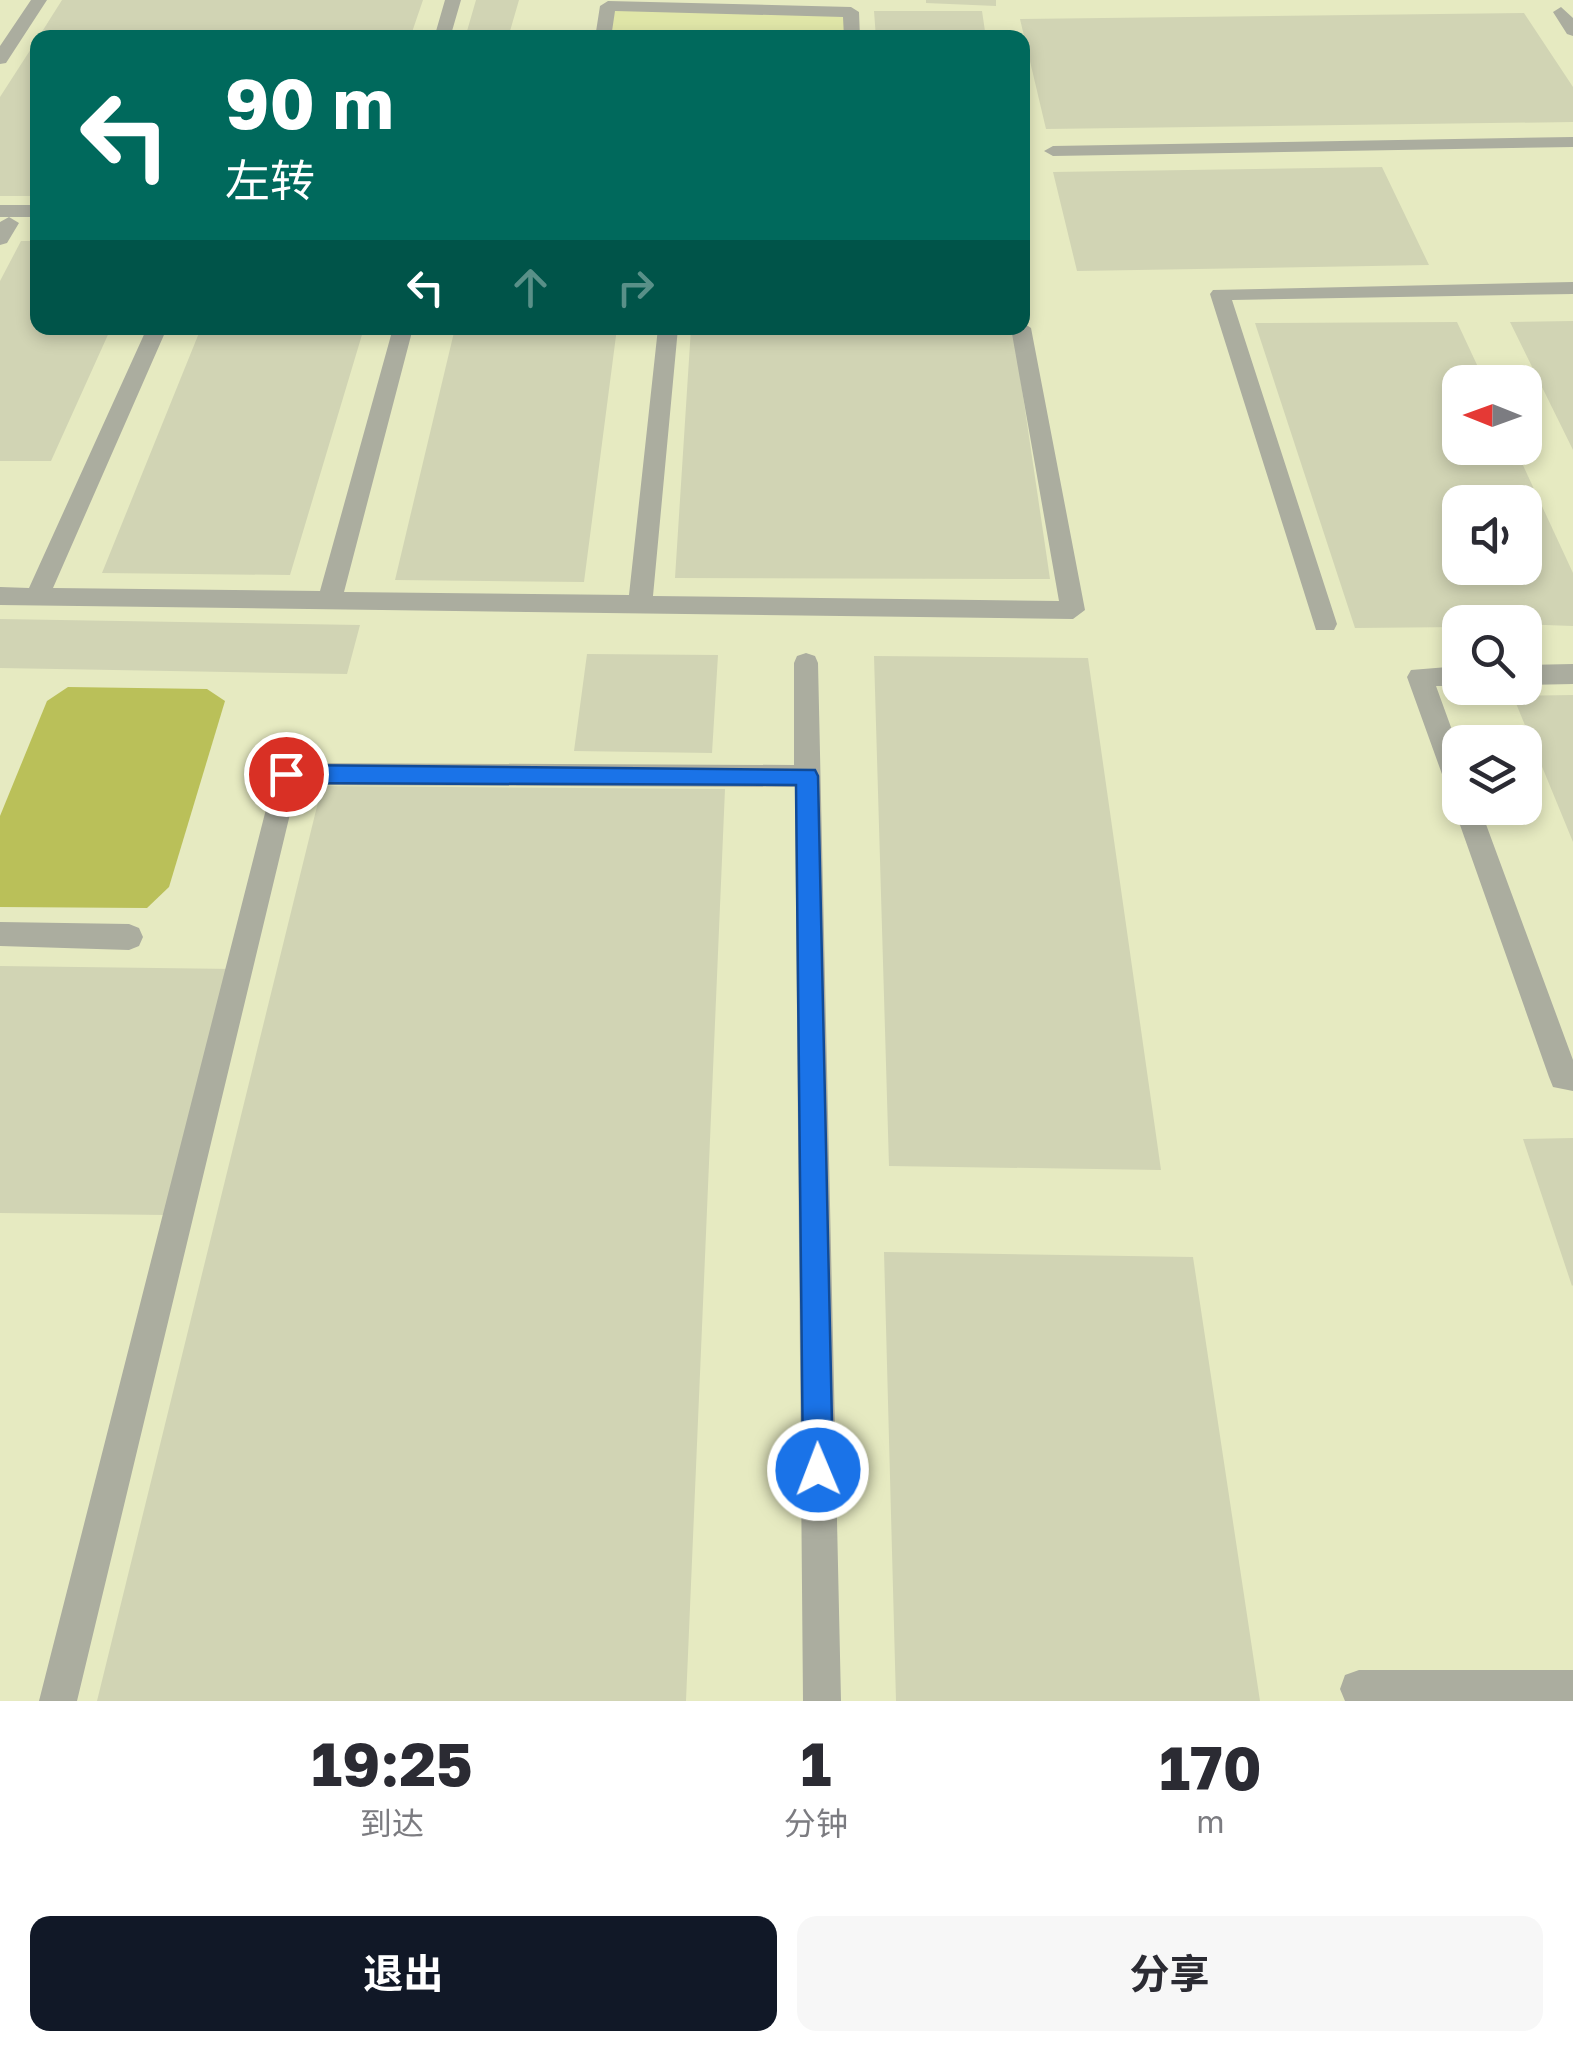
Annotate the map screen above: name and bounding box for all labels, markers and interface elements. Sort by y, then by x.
text: 90 m [225,60,394,144]
icon: left [60,70,190,200]
text: 左转 [225,153,315,207]
icon: left [398,260,453,315]
icon: ahead [503,260,558,315]
icon: right [608,260,663,315]
north arrow [1442,365,1542,465]
map controls [1442,365,1542,825]
button: sound [1442,485,1542,585]
button: search [1442,605,1542,705]
button: layers [1442,725,1542,825]
pin [244,732,329,817]
icon: arrive [259,747,314,802]
position arrow [766,1418,870,1522]
text: 19:25 [311,1727,473,1799]
text: 1 [800,1727,831,1799]
text: 170 [1159,1731,1262,1803]
text: m [1196,1802,1225,1840]
text: 到达 [360,1804,424,1842]
text: 分钟 [784,1804,848,1842]
button: 退出 [30,1916,777,2031]
button: 分享 [797,1916,1543,2031]

